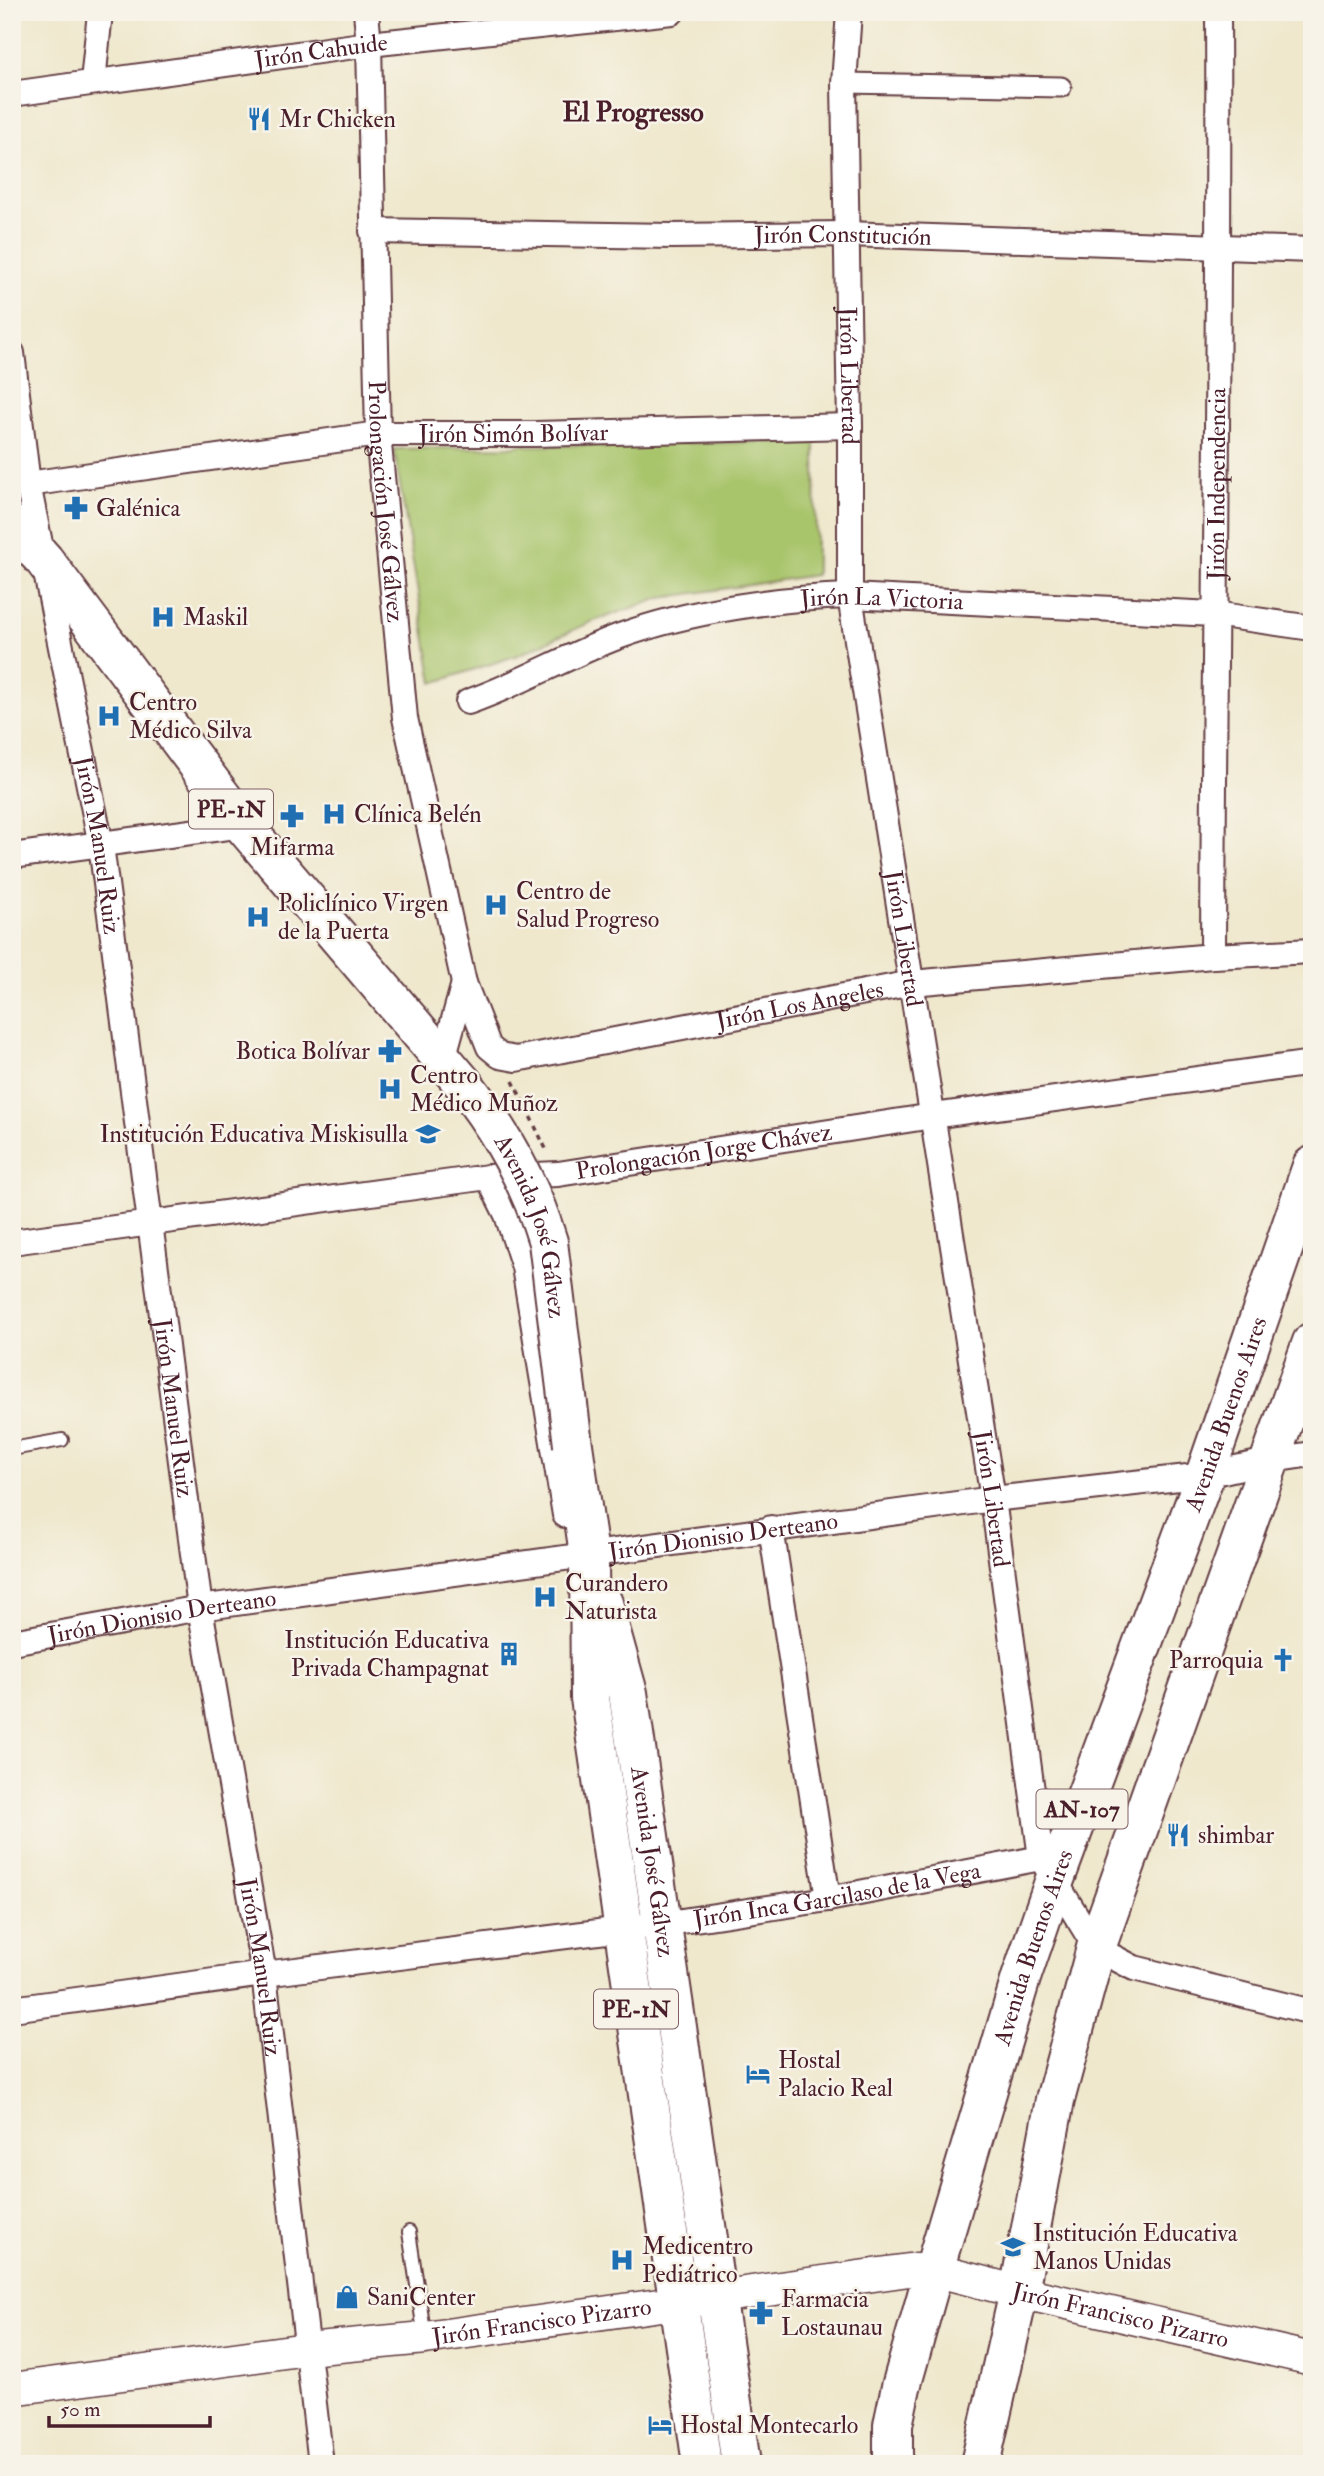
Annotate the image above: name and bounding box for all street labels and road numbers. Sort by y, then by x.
street label: Jirón Cahuide [251,27,389,76]
street label: Jirón Constitución [753,218,932,252]
street label: Jirón Libertad [832,306,866,445]
street label: Prolongación José Gálvez [361,380,411,624]
street label: Jirón Independencia [1200,387,1233,581]
street label: Jirón Simón Bolívar [418,417,609,450]
street label: Jirón La Victoria [798,580,965,617]
street label: Jirón Manuel Ruiz [68,752,128,936]
road number: PE-1N [189,790,273,828]
street label: Jirón Libertad [878,867,930,1009]
street label: Jirón Los Angeles [712,973,886,1036]
street label: Prolongación Jorge Chávez [574,1116,834,1187]
street label: Avenida José Gálvez [487,1128,573,1320]
street label: Avenida Buenos Aires [1177,1313,1274,1517]
street label: Jirón Manuel Ruiz [147,1316,201,1500]
street label: Jirón Libertad [967,1427,1017,1569]
street label: Jirón Dionisio Derteano [605,1505,840,1567]
street label: Jirón Dionisio Derteano [44,1582,278,1651]
street label: Avenida José Gálvez [623,1763,682,1960]
road number: AN-107 [1036,1790,1128,1828]
street label: Avenida Buenos Aires [986,1845,1080,2050]
street label: Jirón Inca Garcilaso de la Vega [690,1854,984,1935]
street label: Jirón Manuel Ruiz [232,1875,289,2058]
road number: PE-1N [594,1990,678,2028]
street label: Jirón Francisco Pizarro [1008,2275,1232,2355]
street label: Jirón Francisco Pizarro [429,2291,653,2352]

